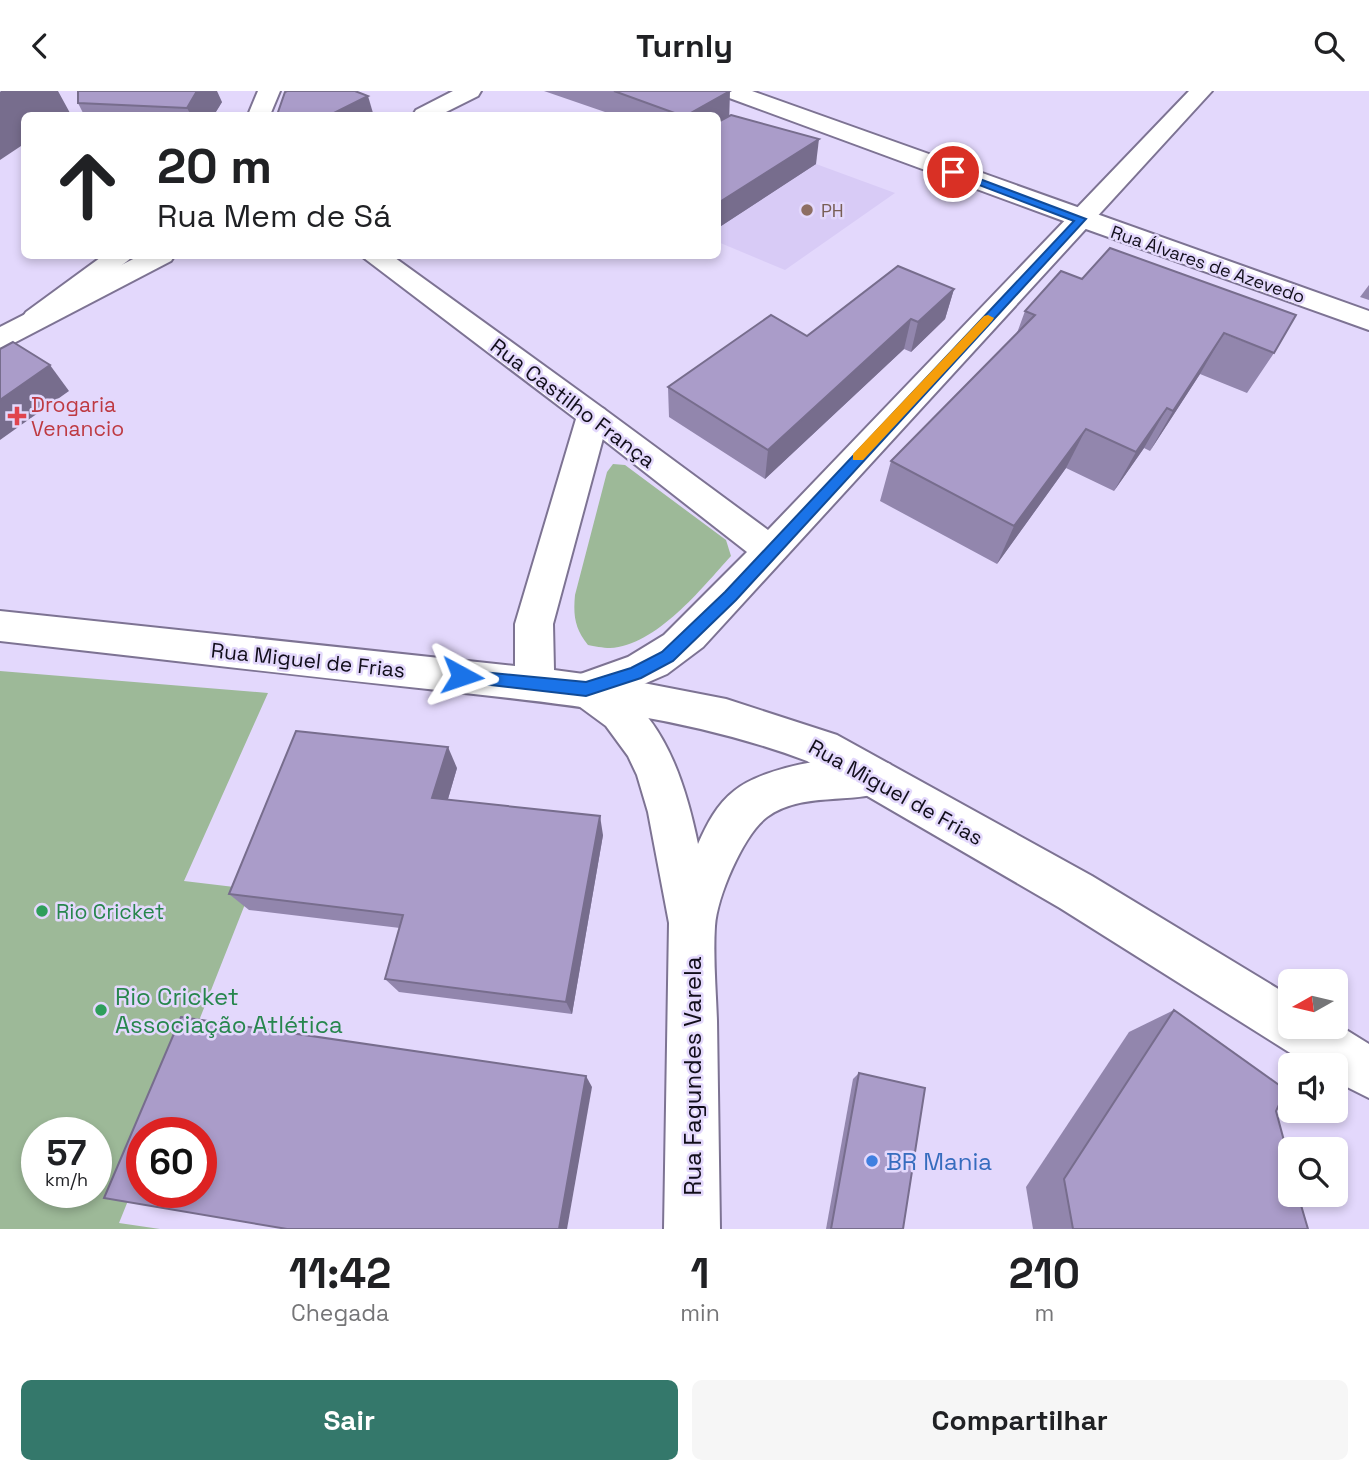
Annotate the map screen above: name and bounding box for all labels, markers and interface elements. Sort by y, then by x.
text: Turnly [636,26,733,66]
icon: back [21,27,59,65]
icon: search [1310,27,1348,65]
text: 20 m [157,135,272,197]
icon: ahead [42,140,133,231]
pin [923,142,983,202]
icon: arrive [934,153,972,191]
text: Rua Mem de Sá [157,196,392,236]
place label: PH [821,199,844,222]
marker: PH [799,202,815,218]
street label: Rua Álvares de Azevedo [1108,220,1308,308]
street label: Rua Castilho França [485,332,661,474]
place label: Drogaria Venancio [31,391,124,442]
marker: Drogaria Venancio [9,408,25,424]
street label: Rua Miguel de Frias [210,636,406,684]
position arrow [425,639,499,713]
street label: Rua Miguel de Frias [804,733,988,851]
place label: Rio Cricket [56,898,164,925]
marker: Rio Cricket [34,903,50,919]
street label: Rua Fagundes Varela [677,956,708,1196]
north arrow [1278,969,1348,1039]
map controls [1278,969,1348,1207]
place label: Rio Cricket Associação Atlética [115,981,343,1040]
marker: Rio Cricket Associação Atlética [93,1002,109,1018]
button: sound [1278,1053,1348,1123]
speed limit sign: 60 [126,1117,217,1208]
text: 57 [47,1131,86,1175]
button: search [1278,1137,1348,1207]
place label: BR Mania [886,1146,992,1177]
marker: BR Mania [864,1153,880,1169]
text: km/h [45,1168,88,1191]
text: 11:42 [289,1247,391,1300]
text: 1 [690,1247,709,1300]
text: 210 [1009,1247,1080,1300]
text: Chegada [291,1298,389,1328]
text: min [680,1298,720,1328]
text: m [1034,1298,1054,1328]
button: Sair [21,1380,678,1460]
button: Compartilhar [692,1380,1348,1460]

